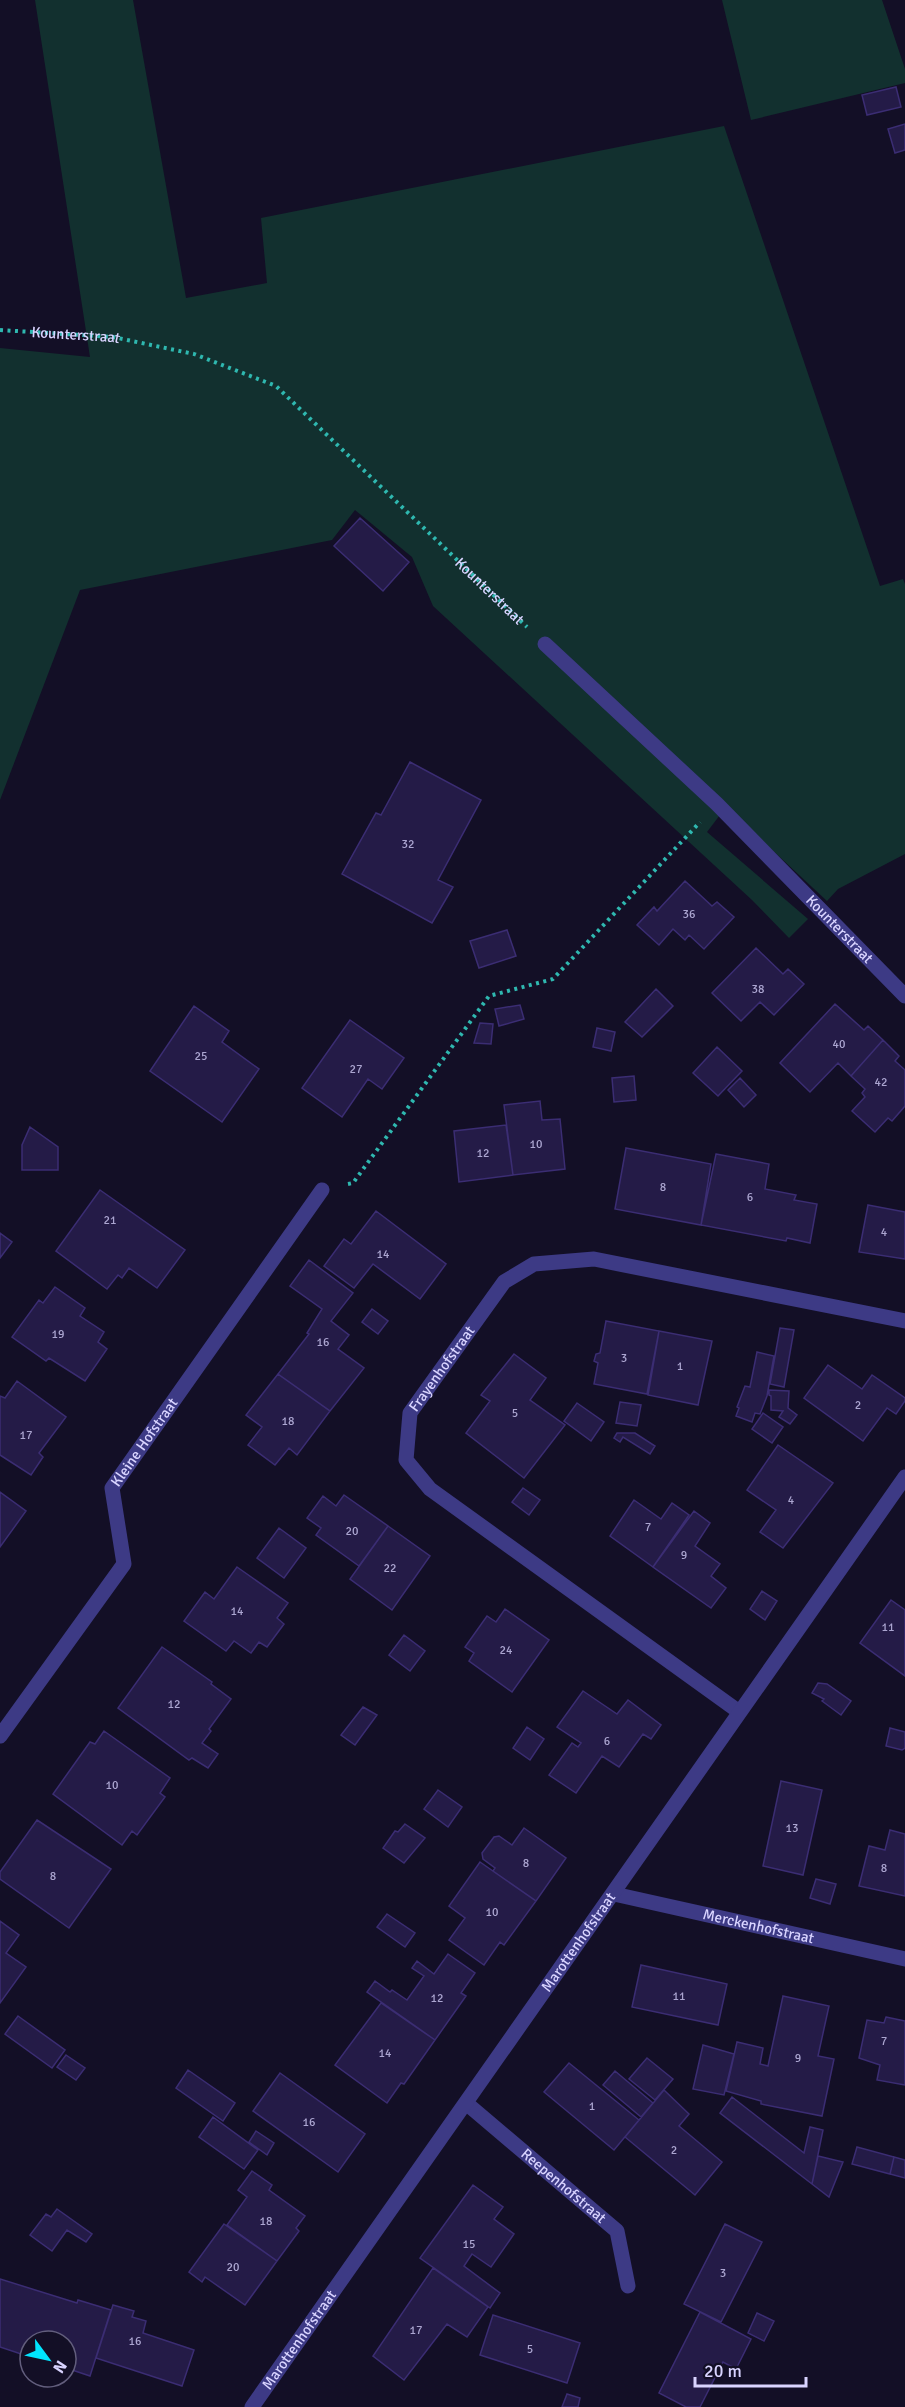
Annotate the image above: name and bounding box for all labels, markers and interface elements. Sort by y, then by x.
street label: Kounterstraat [31,323,122,347]
street label: Kounterstraat [451,554,528,628]
house number: 32 [402,837,414,852]
street label: Kounterstraat [802,891,877,967]
house number: 36 [683,907,695,922]
house number: 38 [752,982,764,997]
house number: 40 [833,1037,845,1052]
house number: 25 [195,1049,207,1064]
house number: 27 [350,1062,362,1077]
house number: 42 [875,1075,887,1090]
house number: 10 [530,1137,542,1152]
house number: 12 [477,1146,489,1161]
house number: 8 [660,1180,666,1195]
house number: 6 [747,1190,753,1205]
house number: 21 [104,1213,116,1228]
house number: 4 [881,1225,888,1240]
house number: 14 [377,1247,390,1262]
street label: Frayenhofstraat [405,1322,479,1415]
house number: 19 [52,1327,64,1342]
house number: 16 [317,1335,329,1350]
house number: 3 [621,1351,627,1366]
house number: 1 [677,1359,683,1374]
street label: Kleine Hofstraat [107,1394,182,1490]
house number: 2 [855,1398,861,1413]
house number: 5 [512,1406,518,1421]
house number: 18 [282,1414,294,1429]
house number: 17 [20,1428,32,1443]
house number: 4 [788,1493,795,1508]
house number: 7 [645,1520,651,1535]
house number: 20 [346,1524,358,1539]
house number: 9 [681,1548,687,1563]
house number: 22 [384,1561,396,1576]
house number: 14 [231,1604,244,1619]
house number: 11 [882,1620,894,1635]
house number: 24 [500,1643,513,1658]
house number: 12 [168,1697,180,1712]
house number: 6 [604,1734,610,1749]
house number: 10 [106,1778,118,1793]
house number: 13 [786,1821,798,1836]
house number: 8 [523,1856,529,1871]
house number: 8 [881,1861,887,1876]
house number: 8 [50,1869,56,1884]
street label: Marottenhofstraat [537,1889,619,1995]
house number: 10 [486,1905,498,1920]
street label: Merckenhofstraat [701,1905,816,1947]
house number: 11 [673,1989,685,2004]
house number: 12 [431,1991,443,2006]
house number: 7 [881,2034,887,2049]
house number: 14 [379,2046,392,2061]
house number: 9 [795,2051,801,2066]
house number: 1 [589,2099,595,2114]
house number: 16 [303,2115,315,2130]
house number: 2 [671,2143,677,2158]
street label: Reepenhofstraat [517,2145,610,2227]
house number: 18 [260,2214,272,2229]
house number: 15 [463,2237,475,2252]
house number: 20 [227,2260,239,2275]
house number: 3 [720,2266,726,2281]
street label: Marottenhofstraat [258,2287,340,2393]
house number: 17 [410,2323,422,2338]
north arrow [18,2329,78,2389]
house number: 16 [129,2334,141,2349]
house number: 5 [527,2342,533,2357]
scale bar [695,2350,806,2388]
text: N [48,2357,71,2377]
text: 20 m [704,2360,742,2382]

